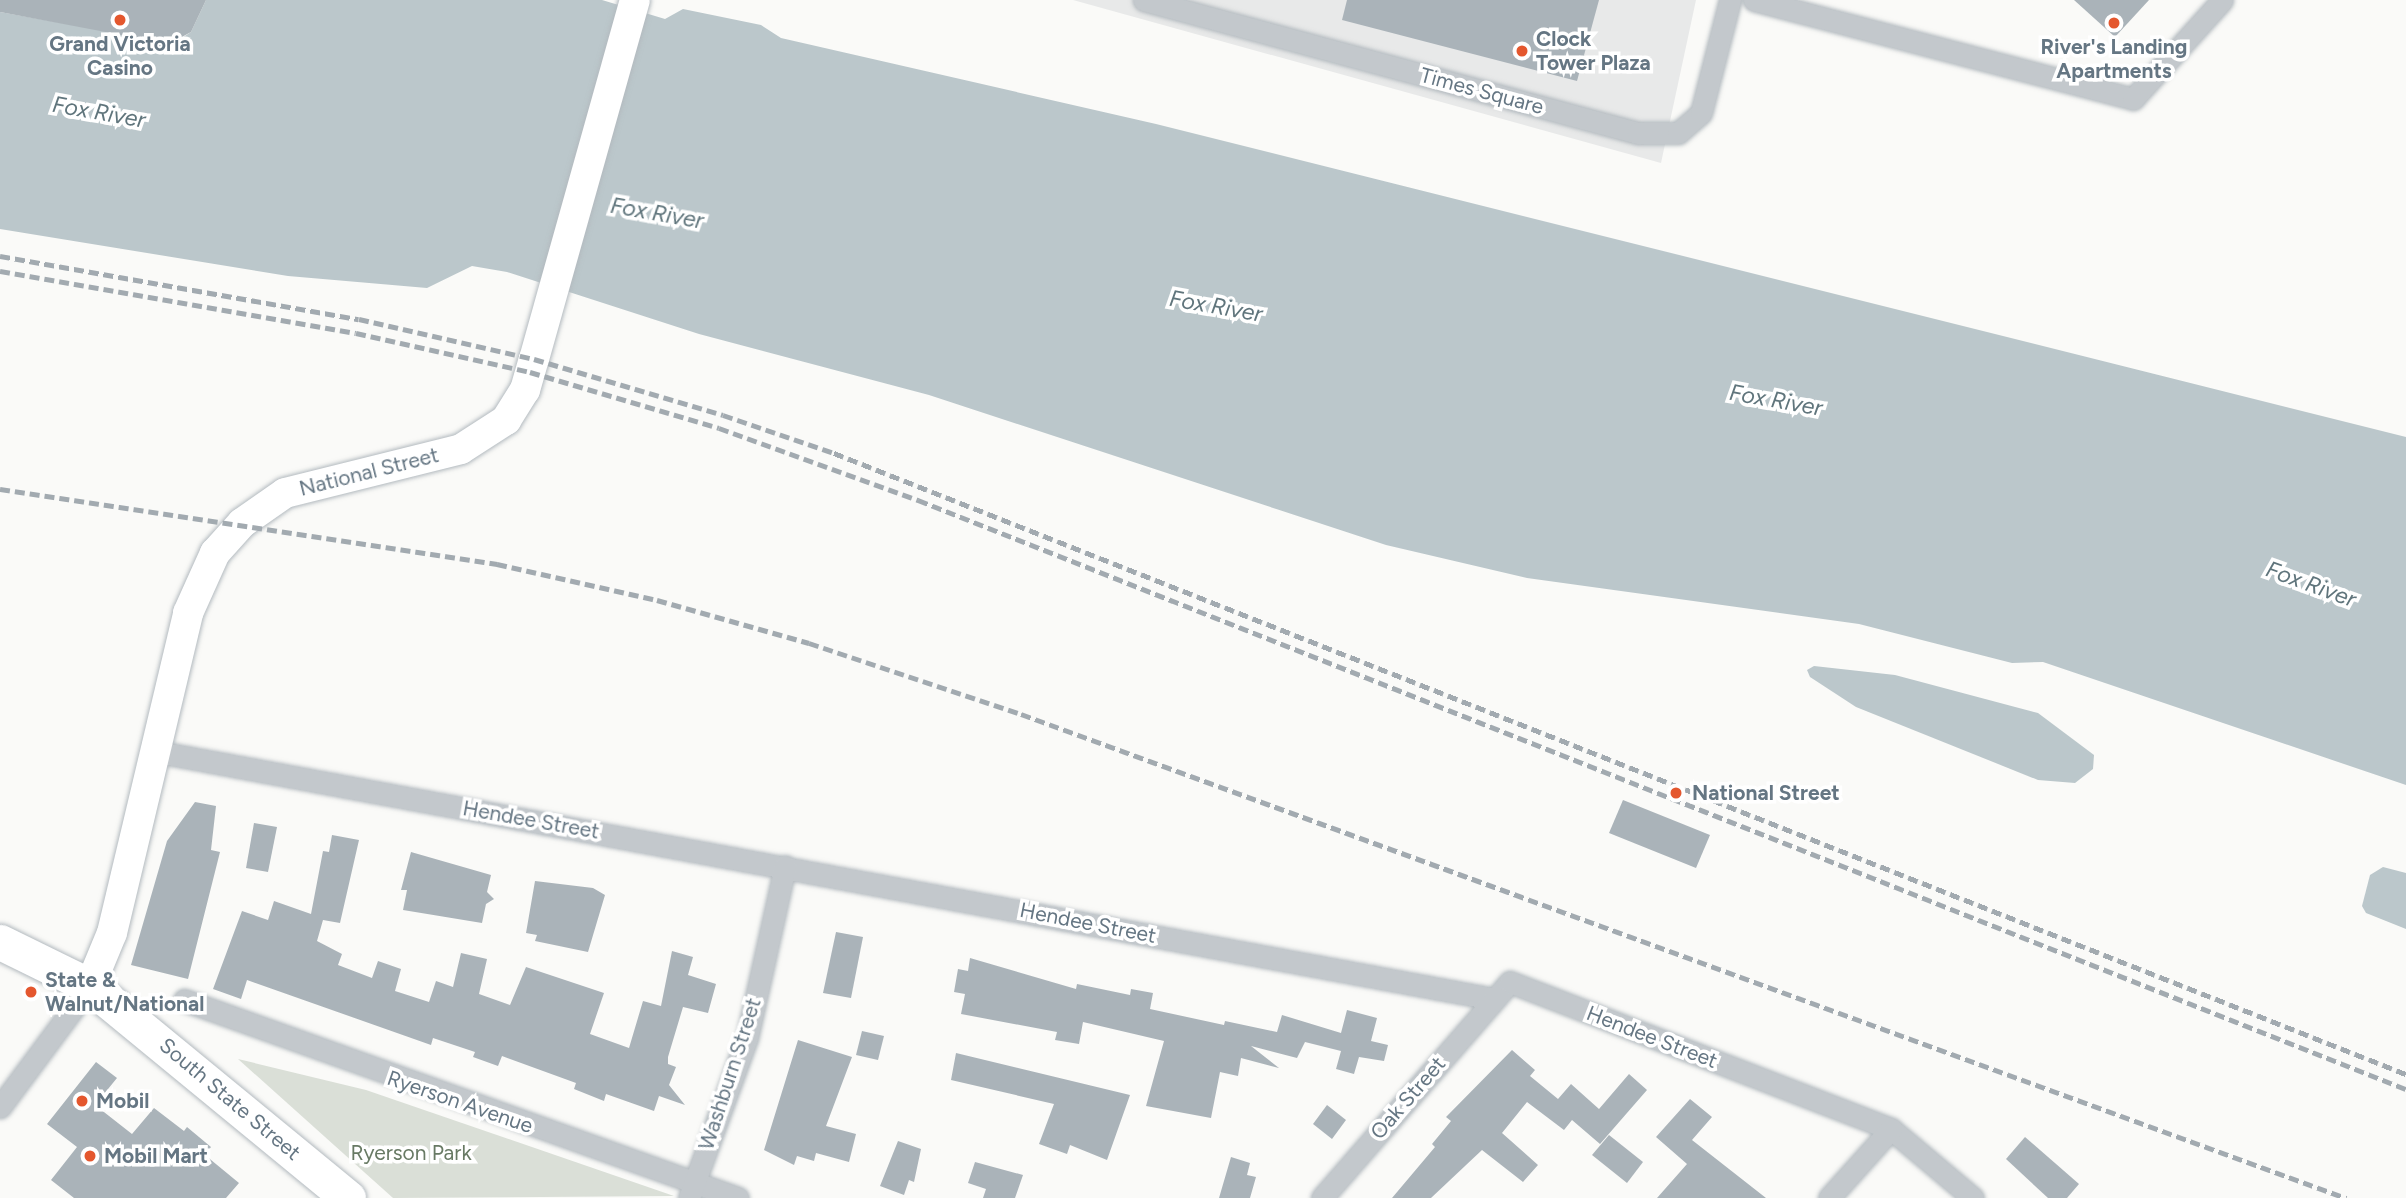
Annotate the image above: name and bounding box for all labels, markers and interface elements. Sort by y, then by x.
marker: Grand Victoria Casino [112,12,128,28]
marker: River's Landing Apartments [2106,15,2122,31]
place label: Clock Tower Plaza [1536,26,1651,76]
place label: Grand Victoria Casino [49,31,191,81]
place label: River's Landing Apartments [2041,34,2187,84]
marker: Clock Tower Plaza [1514,43,1530,59]
street label: Times Square [1418,62,1546,120]
water label: Fox River [50,90,148,134]
water label: Fox River [608,191,706,235]
water label: Fox River [1167,284,1265,328]
water label: Fox River [1727,378,1825,422]
street label: National Street [297,442,441,502]
water label: Fox River [2262,555,2360,613]
place label: National Street [1692,780,1840,806]
marker: National Street [1666,783,1686,803]
street label: Hendee Street [461,796,601,844]
street label: Hendee Street [1018,897,1158,949]
place label: State & Walnut/National [45,967,204,1017]
marker: State & Walnut/National [23,984,39,1000]
street label: Washburn Street [694,995,766,1153]
street label: Hendee Street [1583,1000,1721,1074]
street label: South State Street [154,1033,306,1165]
street label: Oak Street [1365,1052,1451,1144]
street label: Ryerson Avenue [384,1065,536,1139]
place label: Mobil [96,1088,149,1114]
marker: Mobil [74,1093,90,1109]
park label: Ryerson Park [350,1140,472,1166]
place label: Mobil Mart [104,1143,208,1169]
marker: Mobil Mart [82,1148,98,1164]

